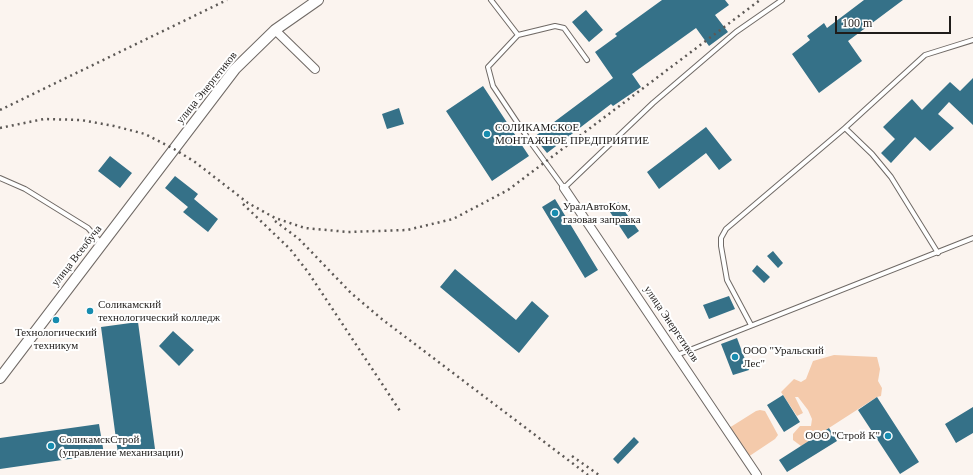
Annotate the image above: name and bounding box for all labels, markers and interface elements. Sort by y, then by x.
scale bar [837,8,953,34]
text: 100 m [842,16,872,30]
street label: улица Энергетиков [174,49,240,127]
place label: СОЛИКАМСКОЕ МОНТАЖНОЕ ПРЕДПРИЯТИЕ [495,121,649,147]
marker: СОЛИКАМСКОЕ МОНТАЖНОЕ ПРЕДПРИЯТИЕ [482,129,492,139]
place label: УралАвтоКом, газовая заправка [563,200,641,226]
marker: УралАвтоКом, газовая заправка [550,208,560,218]
street label: улица Всеобуча [49,223,105,289]
street label: улица Энергетиков [641,283,701,365]
place label: Соликамский технологический колледж [98,298,220,324]
marker: Соликамский технологический колледж [85,306,95,316]
marker: Технологический техникум [51,315,61,325]
place label: Технологический техникум [15,326,97,352]
place label: ООО "Уральский Лес" [743,344,824,370]
marker: ООО "Уральский Лес" [730,352,740,362]
place label: ООО "Строй К" [805,429,880,443]
marker: ООО "Строй К" [883,431,893,441]
place label: СоликамскСтрой (управление механизации) [59,433,184,459]
marker: СоликамскСтрой (управление механизации) [46,441,56,451]

